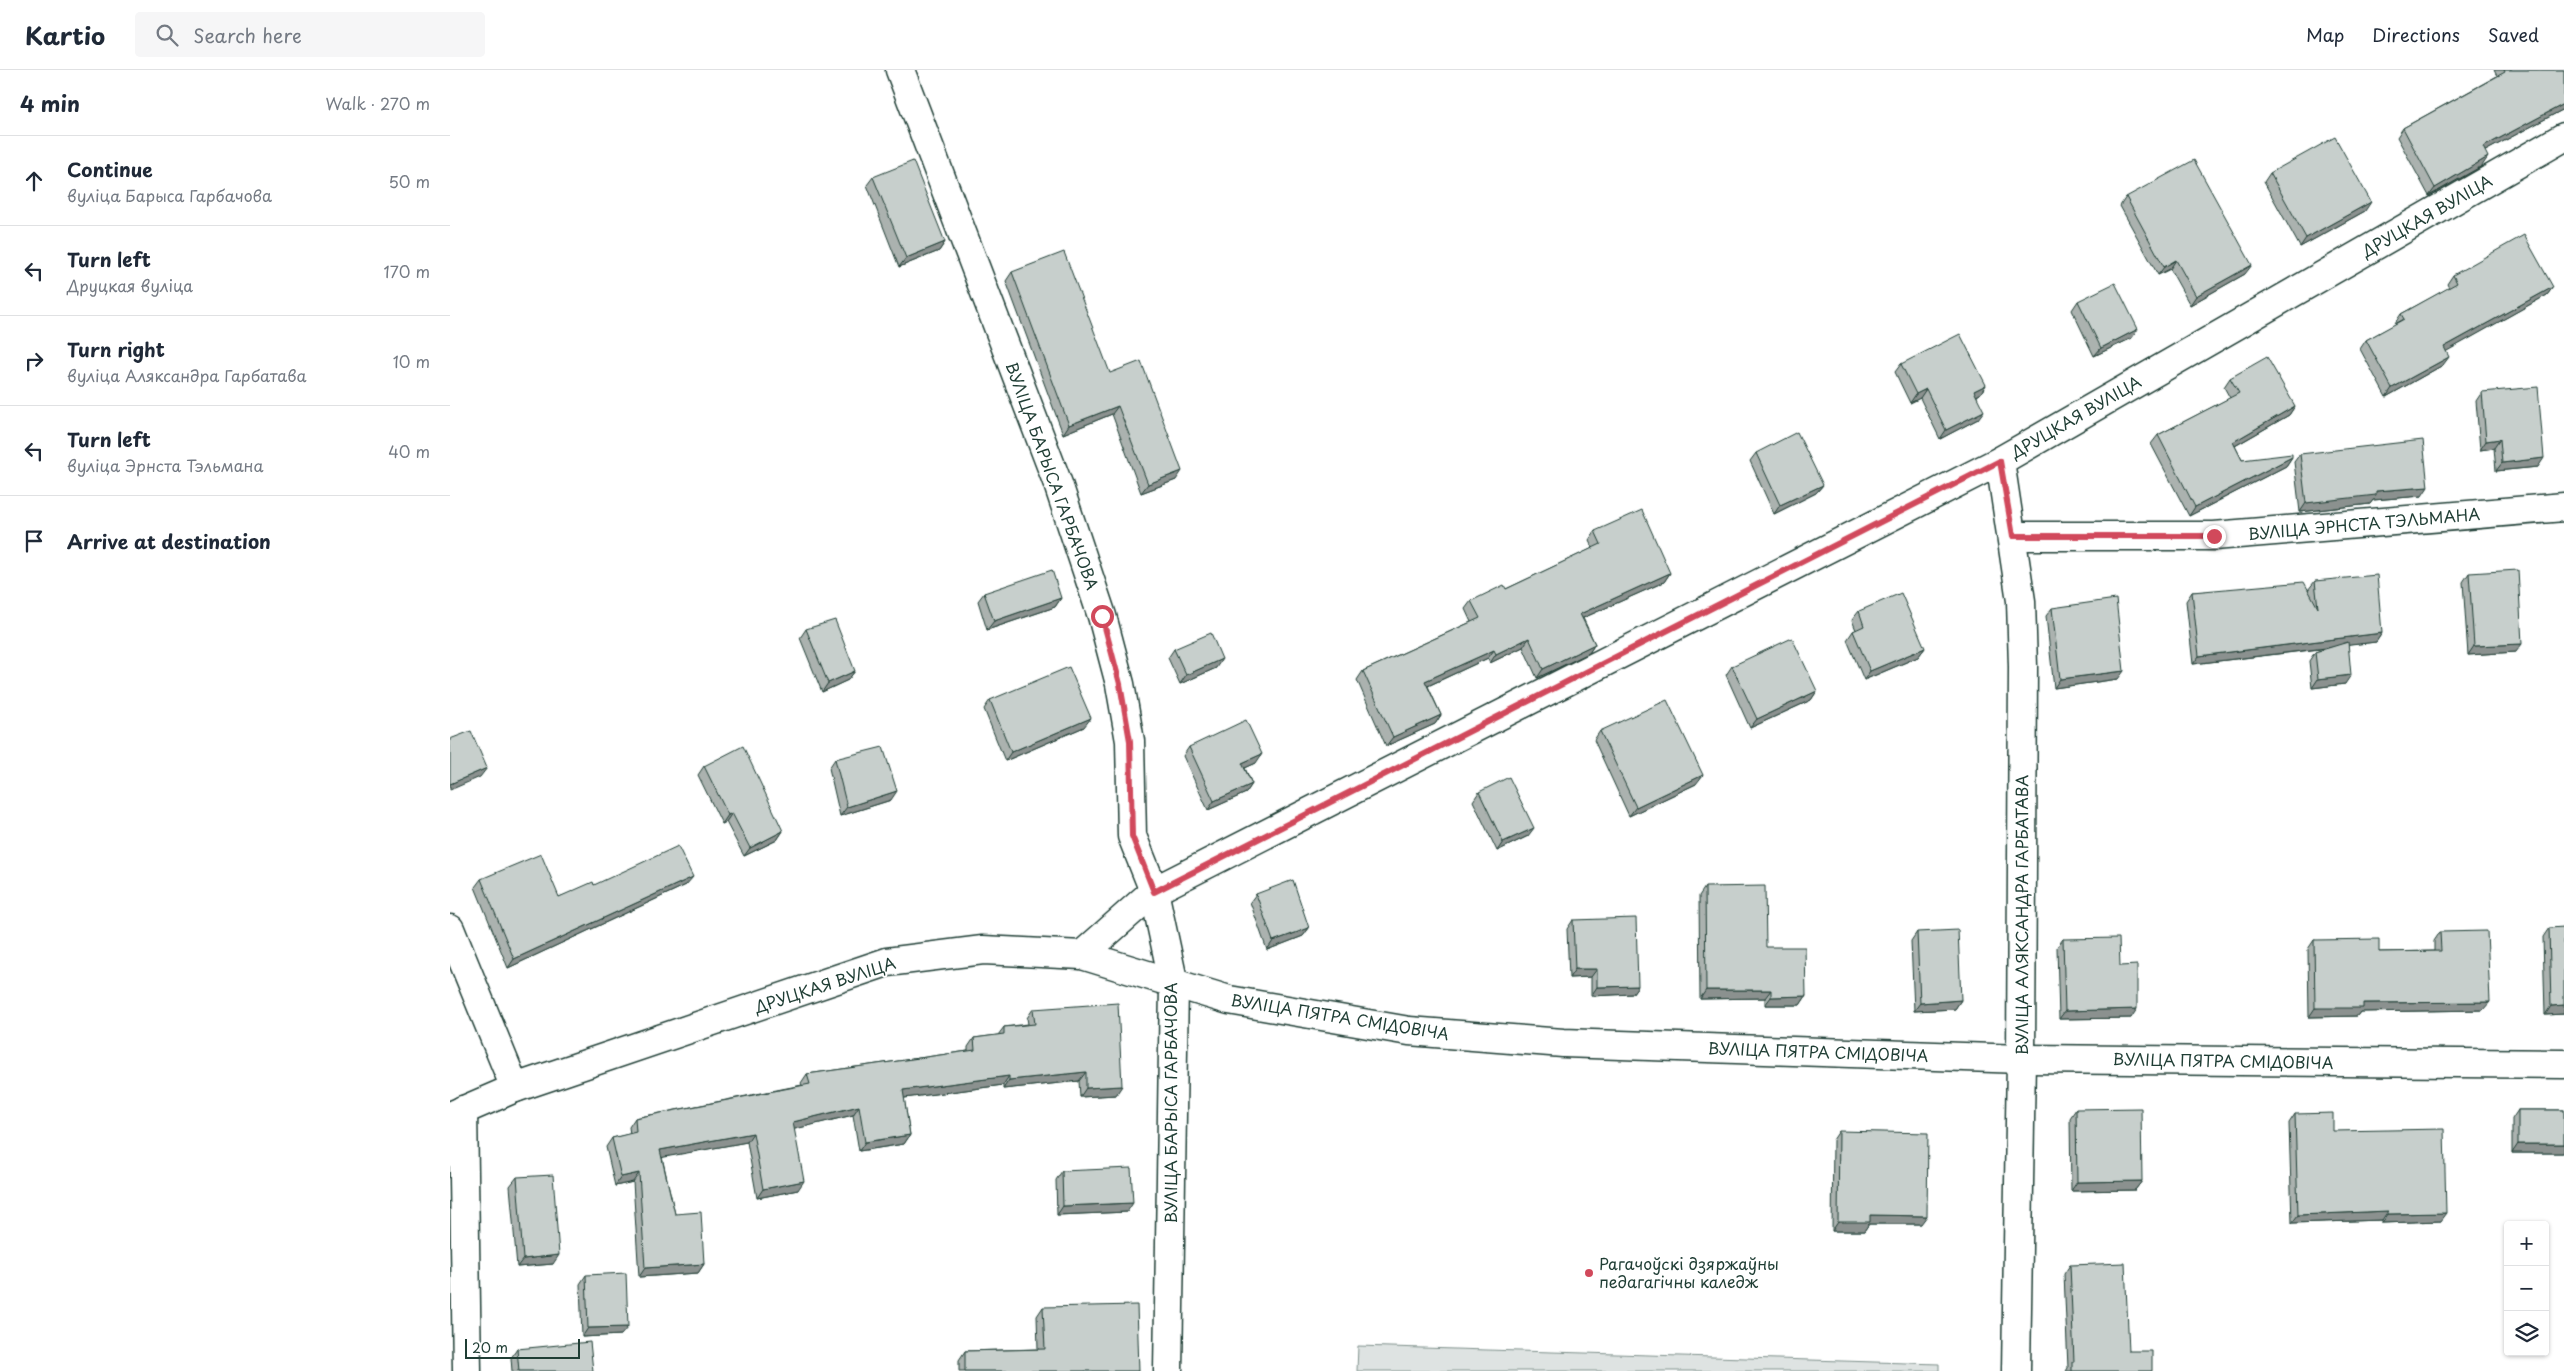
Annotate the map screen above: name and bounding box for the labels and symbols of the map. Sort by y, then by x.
street label: ДРУЦКАЯ ВУЛІЦА [2356,168,2496,263]
street label: ВУЛІЦА БАРЫСА ГАРБАЧОВА [1000,358,1106,593]
street label: ДРУЦКАЯ ВУЛІЦА [2005,369,2145,464]
street label: ВУЛІЦА ЭРНСТА ТЭЛЬМАНА [2247,501,2481,545]
route end [2203,525,2226,548]
route start [1091,605,1114,628]
street label: ВУЛІЦА АЛЯКСАНДРА ГАРБАТАВА [2009,775,2033,1055]
street label: ДРУЦКАЯ ВУЛІЦА [750,950,898,1019]
street label: ВУЛІЦА БАРЫСА ГАРБАЧОВА [1158,982,1182,1223]
street label: ВУЛІЦА ПЯТРА СМІДОВІЧА [1229,987,1451,1045]
street label: ВУЛІЦА ПЯТРА СМІДОВІЧА [1707,1035,1929,1067]
street label: ВУЛІЦА ПЯТРА СМІДОВІЧА [2112,1046,2334,1074]
place label: Рагачоўскі дзяржаўны педагагічны каледж [1599,1251,1779,1293]
marker: Рагачоўскі дзяржаўны педагагічны каледж [1583,1267,1595,1279]
scale bar [465,1336,580,1359]

